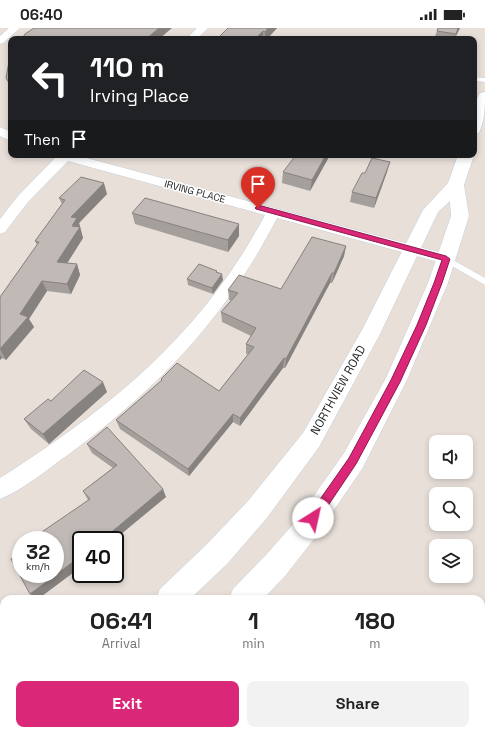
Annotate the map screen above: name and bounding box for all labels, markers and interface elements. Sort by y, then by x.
text: 06:40 [20,5,63,24]
text: 110 m [90,49,164,85]
icon: left [24,52,76,104]
text: Irving Place [90,84,189,107]
icon: arrive [68,128,90,150]
text: Then [24,130,60,149]
pin [241,167,275,208]
icon: arrive [247,173,269,195]
street label: IRVING PLACE [163,177,227,206]
street label: NORTHVIEW ROAD [307,342,369,438]
map controls [429,435,473,583]
button: sound [429,435,473,479]
button: search [429,487,473,531]
position arrow [292,497,334,539]
speed limit sign: 40 [72,531,124,583]
text: 32 [26,539,50,565]
button: layers [429,539,473,583]
text: km/h [26,560,50,573]
text: 06:41 [90,605,153,636]
text: 1 [248,605,259,636]
text: 180 [354,605,395,636]
text: Arrival [102,635,140,652]
text: min [242,635,265,652]
text: m [369,635,380,652]
button: Exit [16,681,239,727]
button: Share [247,681,469,727]

